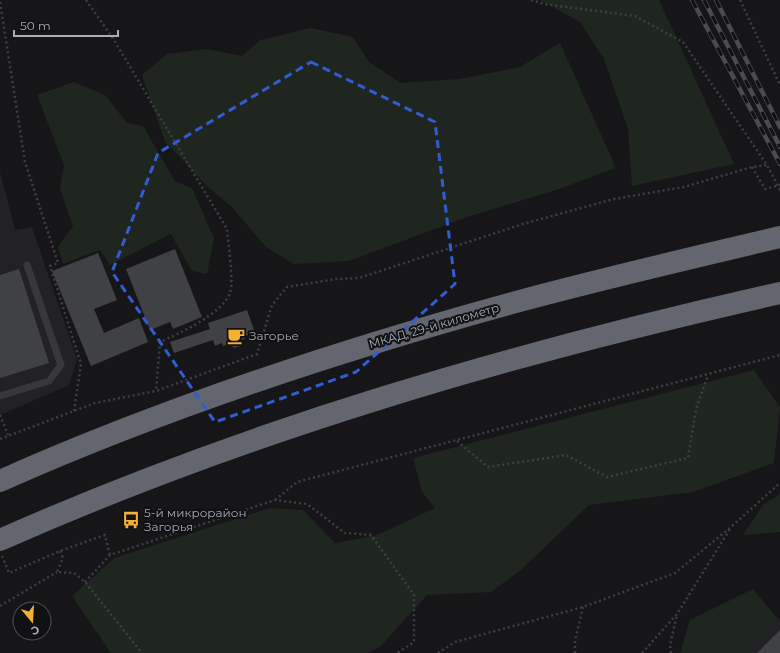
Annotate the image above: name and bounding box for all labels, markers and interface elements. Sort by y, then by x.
scale bar [14,12,118,38]
text: 50 m [20,18,51,33]
street label: МКАД, 29-й километр [367,300,501,351]
cafe icon: Загорье [226,326,246,346]
place label: Загорье [249,328,299,343]
place label: 5-й микрорайон Загорья [144,505,247,534]
bus stop icon: 5-й микрорайон Загорья [121,510,141,530]
north arrow [12,601,52,641]
text: С [29,623,41,638]

